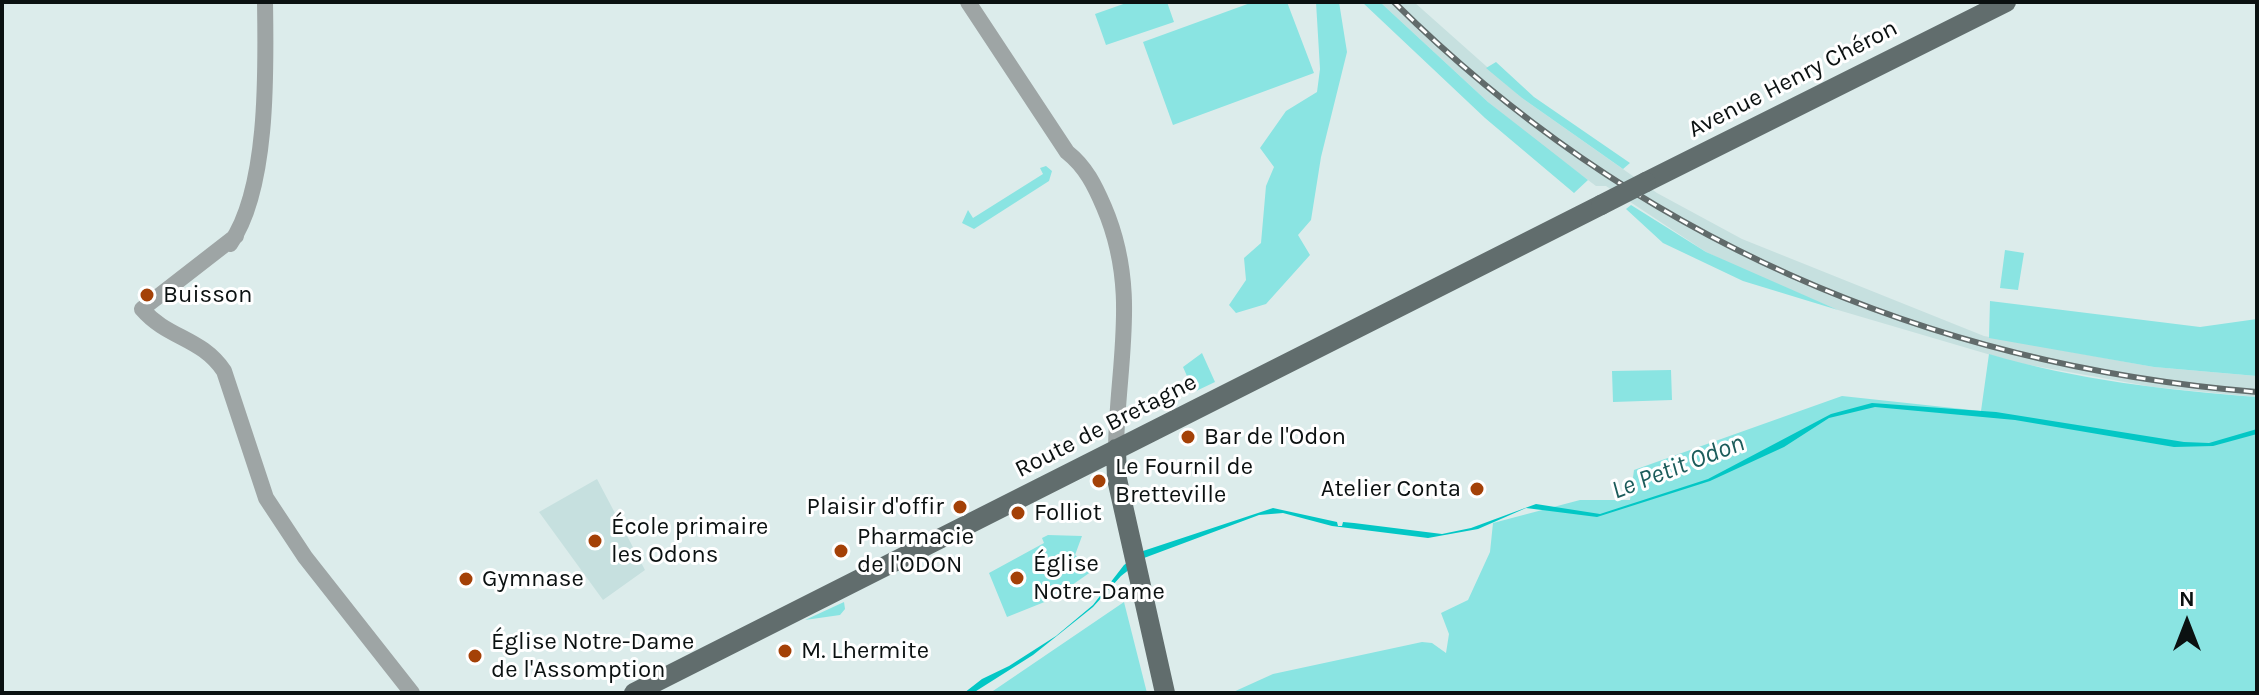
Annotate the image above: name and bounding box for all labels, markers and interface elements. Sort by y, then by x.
street label: Avenue Henry Chéron [1684,14,1902,144]
place label: Buisson [163,281,252,309]
marker: Buisson [138,286,156,304]
street label: Route de Bretagne [1010,368,1202,484]
place label: Bar de l'Odon [1204,423,1346,451]
water label: Le Petit Odon [1607,427,1749,507]
marker: Bar de l'Odon [1179,428,1197,446]
place label: Le Fournil de Bretteville [1115,453,1253,509]
marker: Le Fournil de Bretteville [1090,472,1108,490]
place label: Atelier Conta [1321,475,1461,503]
marker: Atelier Conta [1468,480,1486,498]
place label: Plaisir d'offir [807,493,944,521]
marker: Plaisir d'offir [951,498,969,516]
place label: Folliot [1034,499,1102,527]
marker: Folliot [1009,504,1027,522]
place label: École primaire les Odons [611,513,768,569]
place label: Pharmacie de l'ODON [857,523,974,579]
marker: École primaire les Odons [586,532,604,550]
marker: Pharmacie de l'ODON [832,542,850,560]
place label: Église Notre-Dame [1033,550,1165,606]
place label: Gymnase [482,565,584,593]
marker: Église Notre-Dame [1008,569,1026,587]
marker: Gymnase [457,570,475,588]
north arrow [2147,583,2227,663]
text: N [2179,586,2195,612]
place label: Église Notre-Dame de l'Assomption [491,628,694,684]
place label: M. Lhermite [801,637,929,665]
marker: M. Lhermite [776,642,794,660]
marker: Église Notre-Dame de l'Assomption [466,647,484,665]

